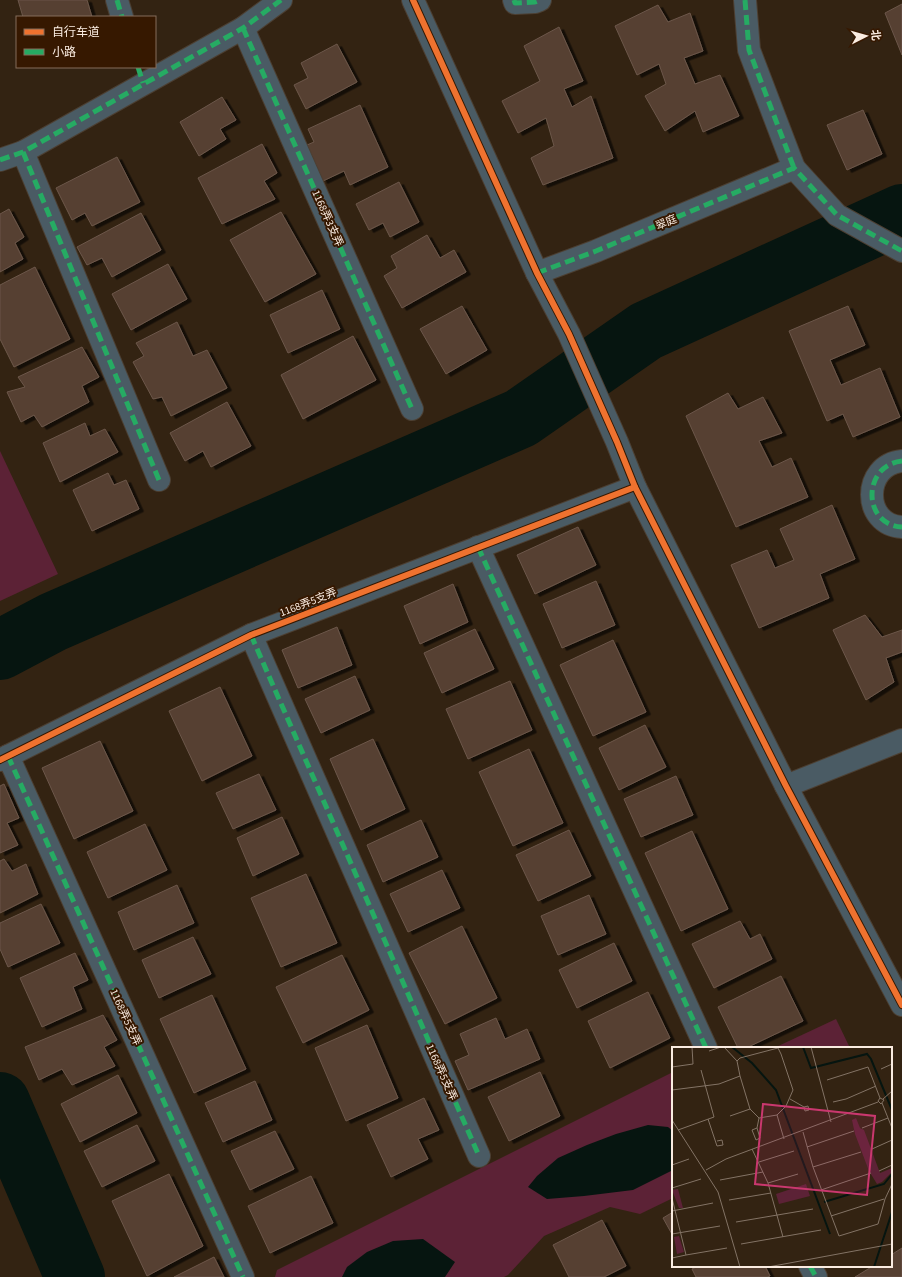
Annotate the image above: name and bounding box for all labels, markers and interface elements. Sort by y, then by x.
legend [16,16,156,68]
north arrow [846,16,886,56]
text: 自行车道 [52,24,100,41]
text: 北 [867,29,883,41]
text: 小路 [52,44,76,61]
street label: 1168弄3支弄 [308,188,347,249]
street label: 翠庭 [653,211,679,234]
street label: 1168弄5支弄 [277,585,339,620]
street label: 1168弄5支弄 [106,987,145,1048]
street label: 1168弄5支弄 [422,1042,461,1103]
inset map [672,1047,892,1267]

